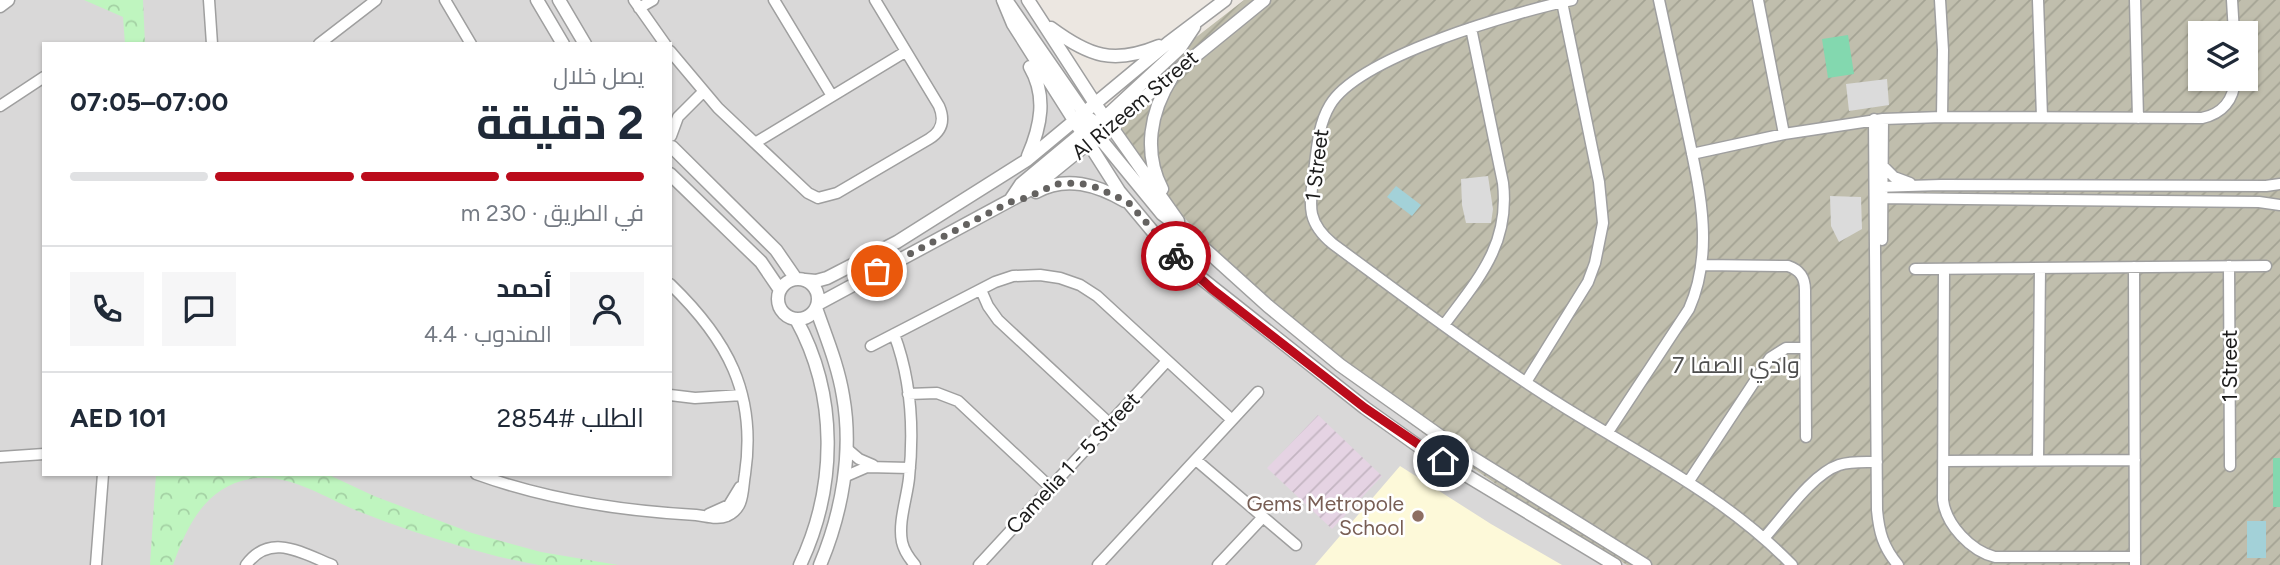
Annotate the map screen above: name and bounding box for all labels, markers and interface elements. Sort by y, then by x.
map controls [2188,21,2258,91]
button: layers [2188,21,2258,91]
street label: Al Rizeem Street [1066,45,1203,165]
text: يصل خلال [553,62,644,90]
text: 07:00–07:05 [70,86,228,118]
text: 2 دقيقة [476,95,644,151]
street label: 1 Street [1300,127,1333,203]
text: في الطريق · 230 m [461,199,644,227]
courier [1141,221,1211,291]
icon: bike [1157,237,1195,275]
pin [847,241,907,301]
icon: bag [858,252,896,290]
button: phone [70,272,144,346]
button: chat [162,272,236,346]
text: أحمد [496,272,552,304]
button: person [570,272,644,346]
text: المندوب · 4.4 [424,320,552,348]
street label: 1 Street [2217,330,2242,402]
district label: وادي الصفا 7 [1672,351,1800,383]
street label: Camelia 1 - 5 Street [1001,387,1145,539]
text: AED 101 [70,402,167,434]
text: الطلب #2854 [497,402,644,434]
pin [1413,431,1473,491]
icon: home [1424,442,1462,480]
place label: Gems Metropole School [1247,491,1404,540]
marker: Gems Metropole School [1410,508,1426,524]

